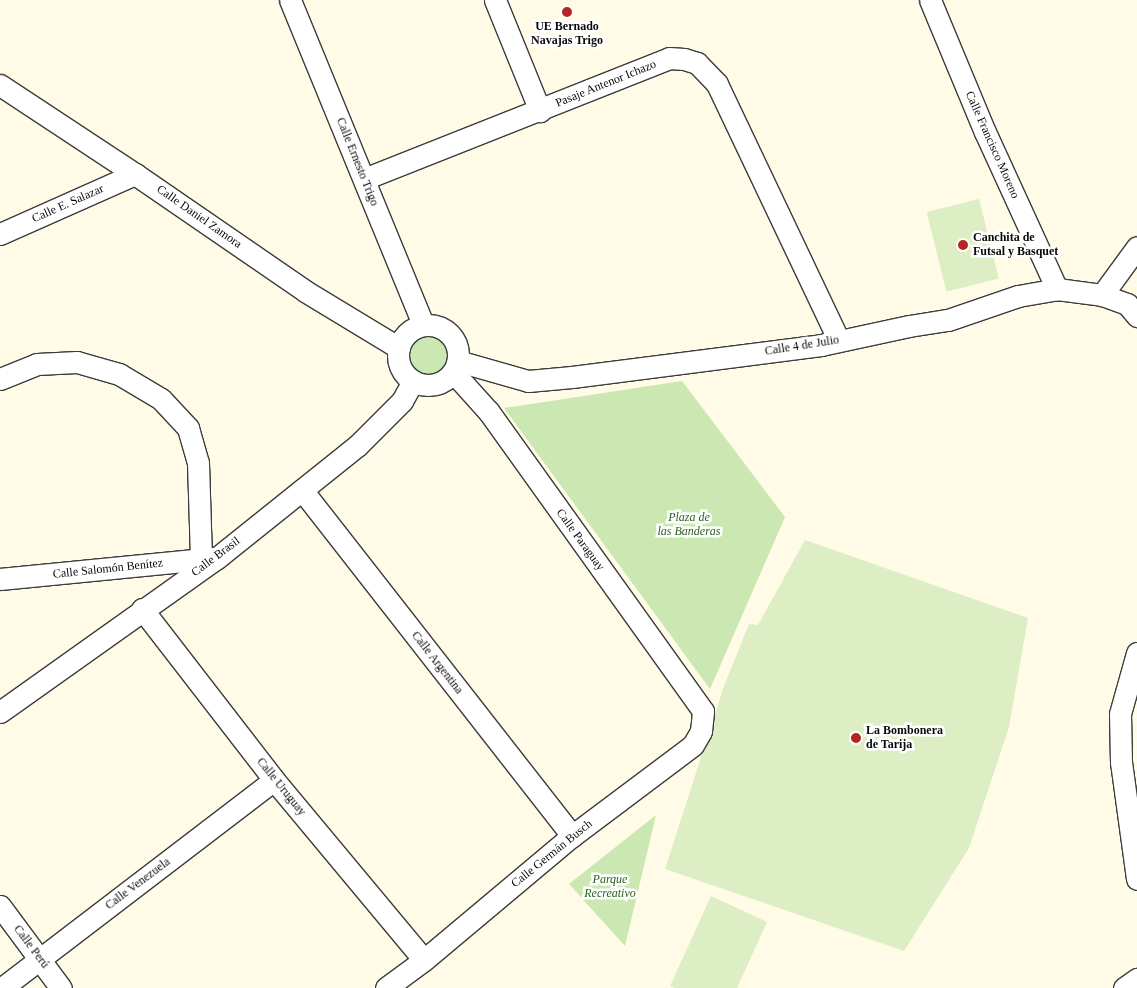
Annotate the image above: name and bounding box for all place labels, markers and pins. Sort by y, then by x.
marker: UE Bernado Navajas Trigo [561,6,573,18]
place label: UE Bernado Navajas Trigo [531,20,603,48]
place label: Canchita de Futsal y Basquet [973,231,1058,259]
marker: Canchita de Futsal y Basquet [957,239,969,251]
place label: La Bombonera de Tarija [866,724,943,752]
marker: La Bombonera de Tarija [850,732,862,744]

